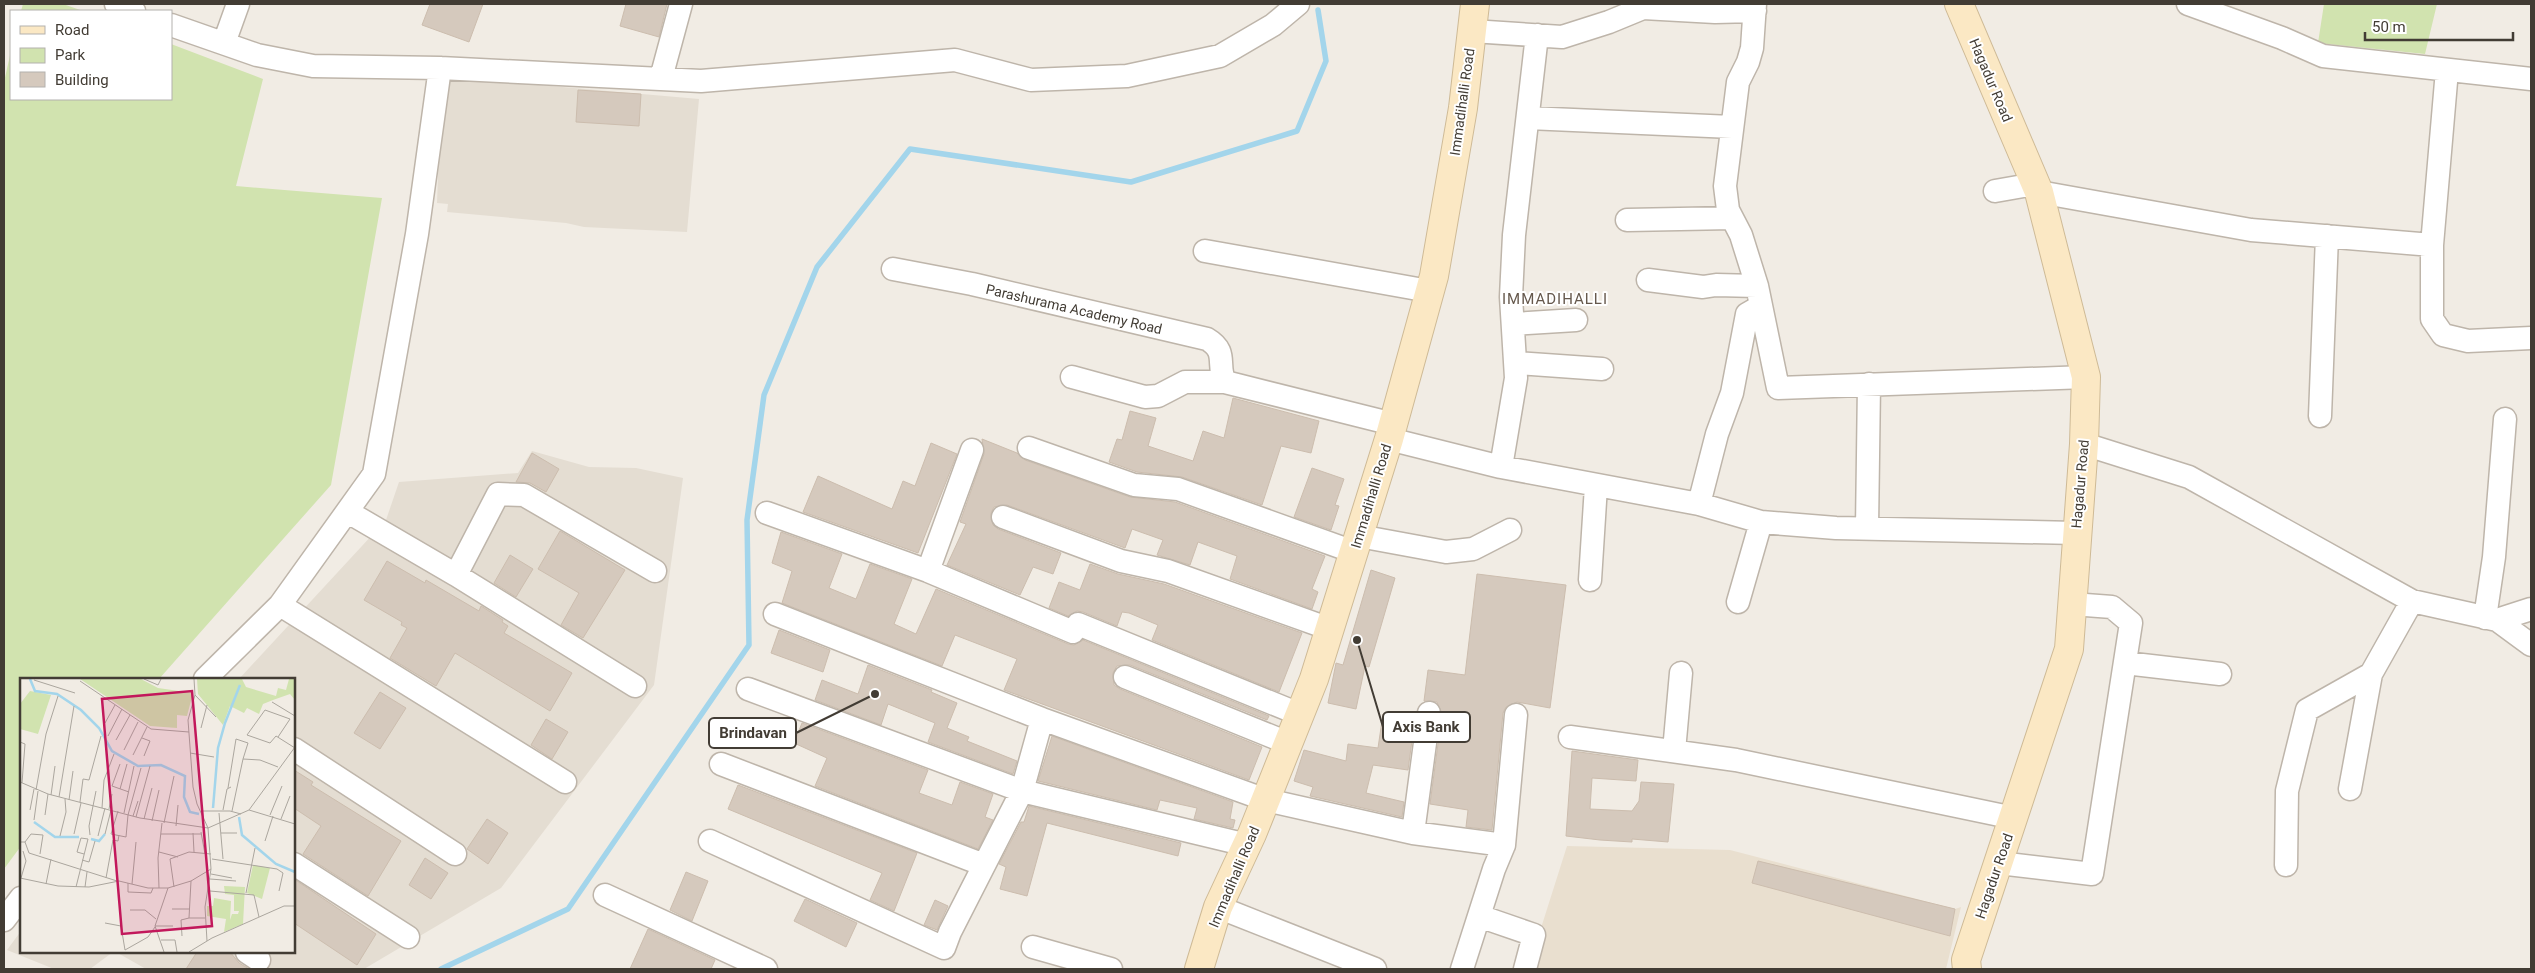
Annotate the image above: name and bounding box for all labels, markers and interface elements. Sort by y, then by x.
legend [10,10,172,100]
scale bar [2365,10,2512,42]
text: 50 m [2372,18,2406,36]
text: Road [55,21,89,39]
street label: Hagadur Road [1966,36,2016,124]
text: Park [55,46,86,64]
street label: Immadihalli Road [1447,47,1477,157]
text: Building [55,71,109,89]
street label: Parashurama Academy Road [984,281,1164,337]
district label: IMMADIHALLI [1502,290,1608,308]
street label: Hagadur Road [2068,439,2092,529]
street label: Immadihalli Road [1347,442,1395,550]
inset map [20,678,295,953]
callout: Axis Bank [1383,712,1470,742]
callout: Brindavan [709,718,796,748]
text: Axis Bank [1392,718,1461,736]
text: Brindavan [719,724,787,742]
street label: Immadihalli Road [1205,824,1263,930]
street label: Hagadur Road [1972,831,2016,921]

